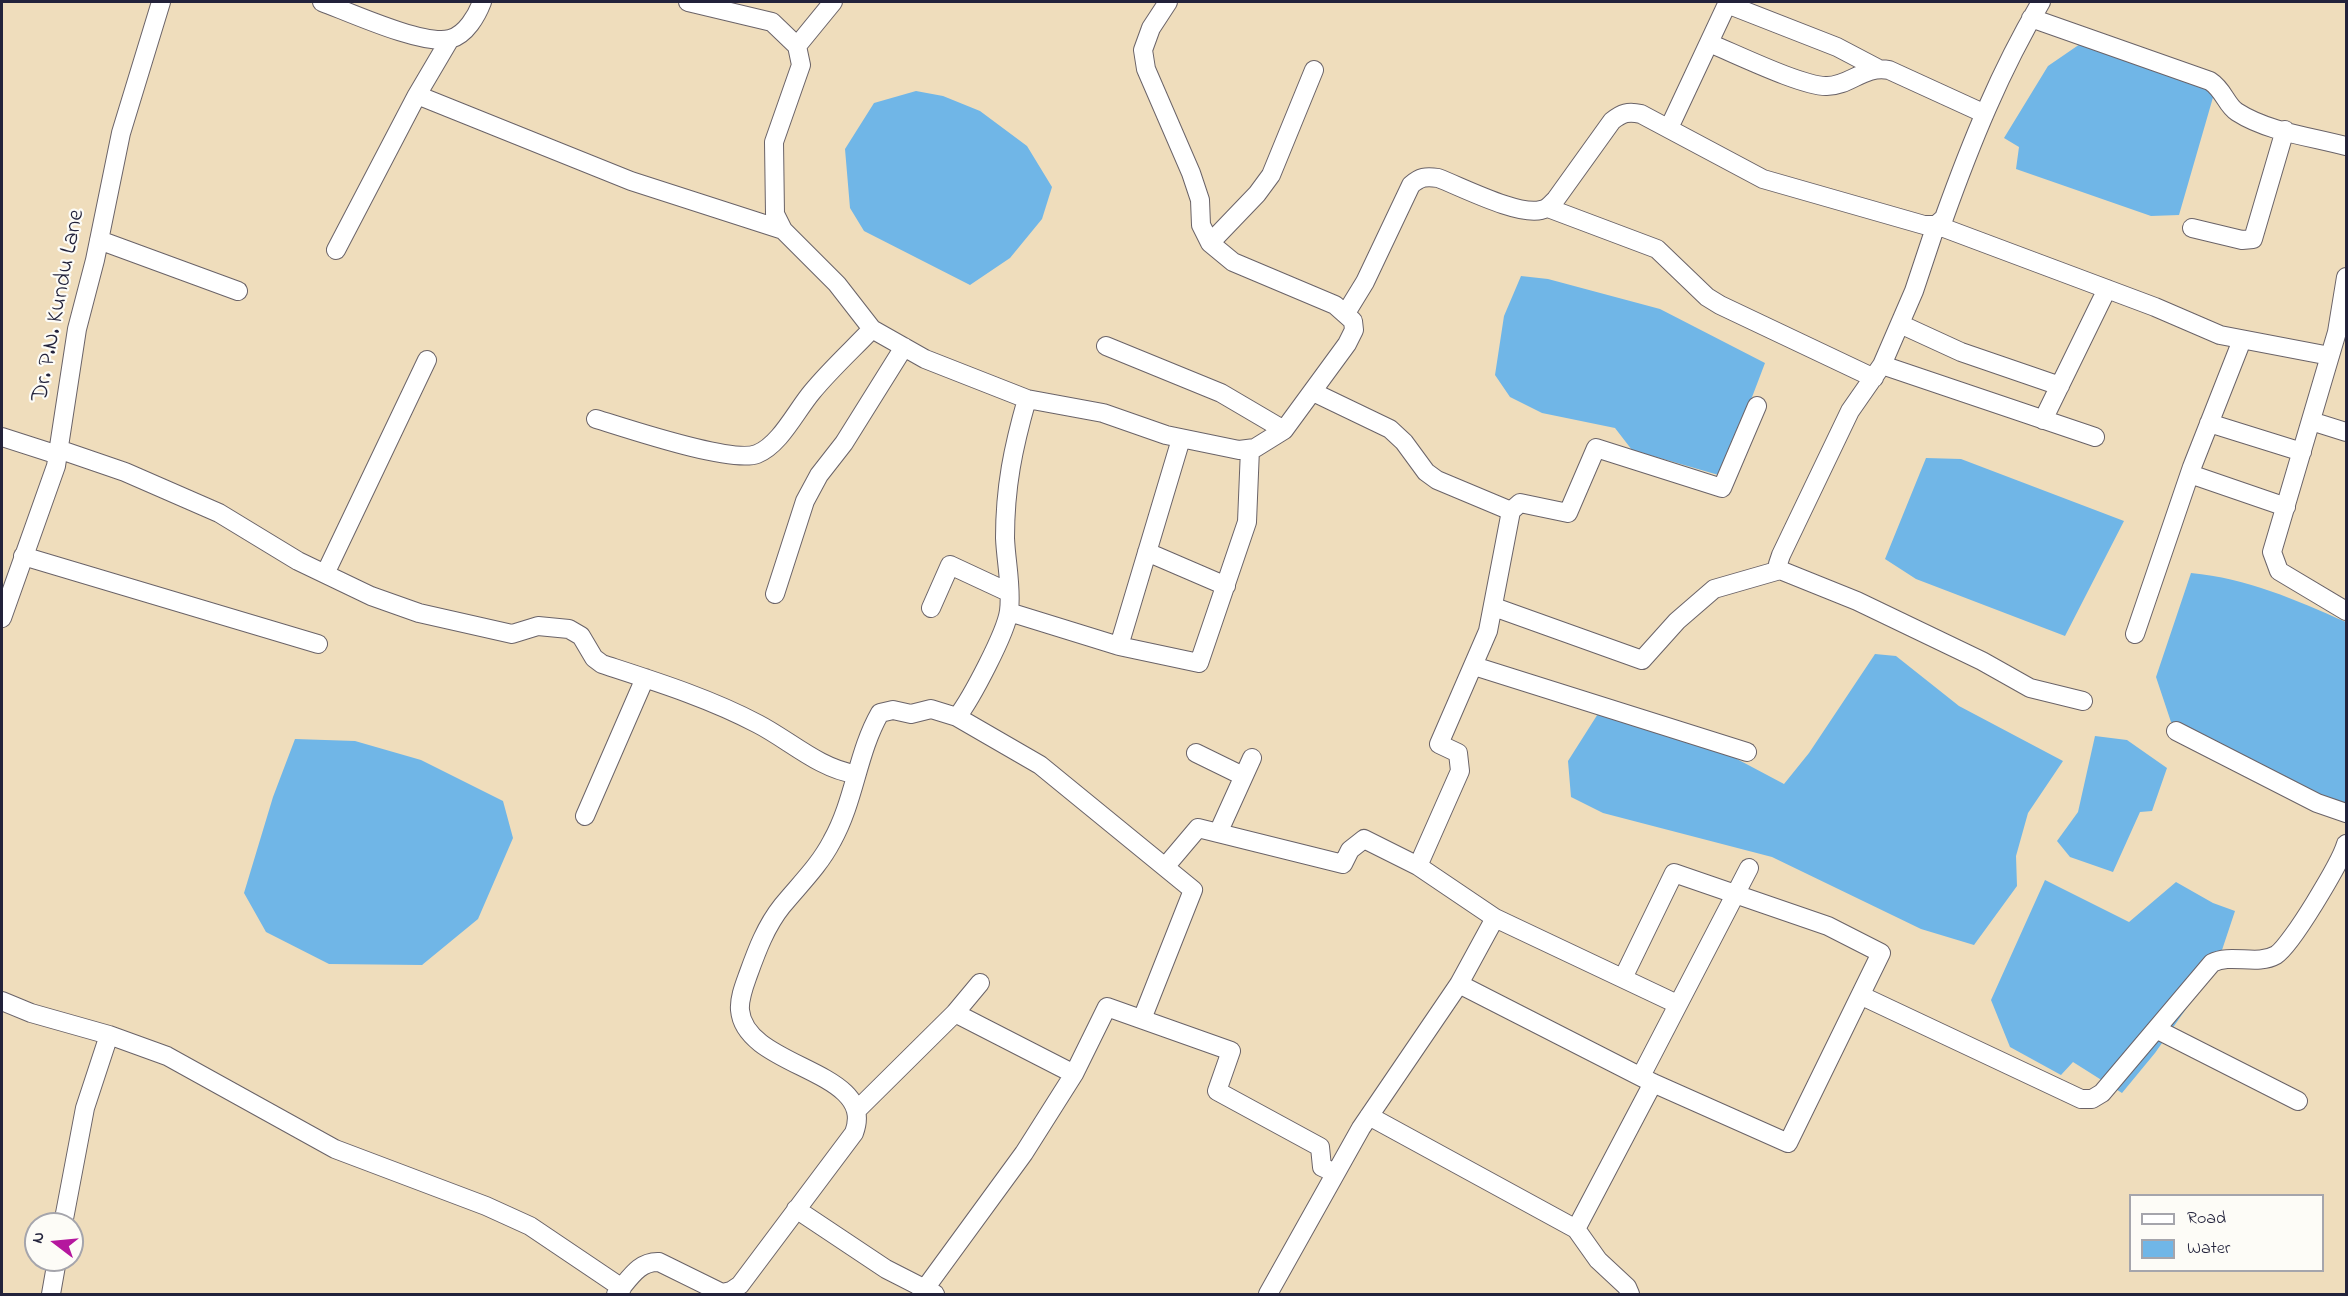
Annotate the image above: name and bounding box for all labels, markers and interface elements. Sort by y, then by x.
street label: Dr. P.N. Kundu Lane [27,207,93,405]
legend [2129,1194,2324,1272]
text: Road [2187,1206,2226,1232]
north arrow [24,1212,84,1272]
text: N [26,1229,52,1246]
text: Water [2187,1236,2230,1262]

